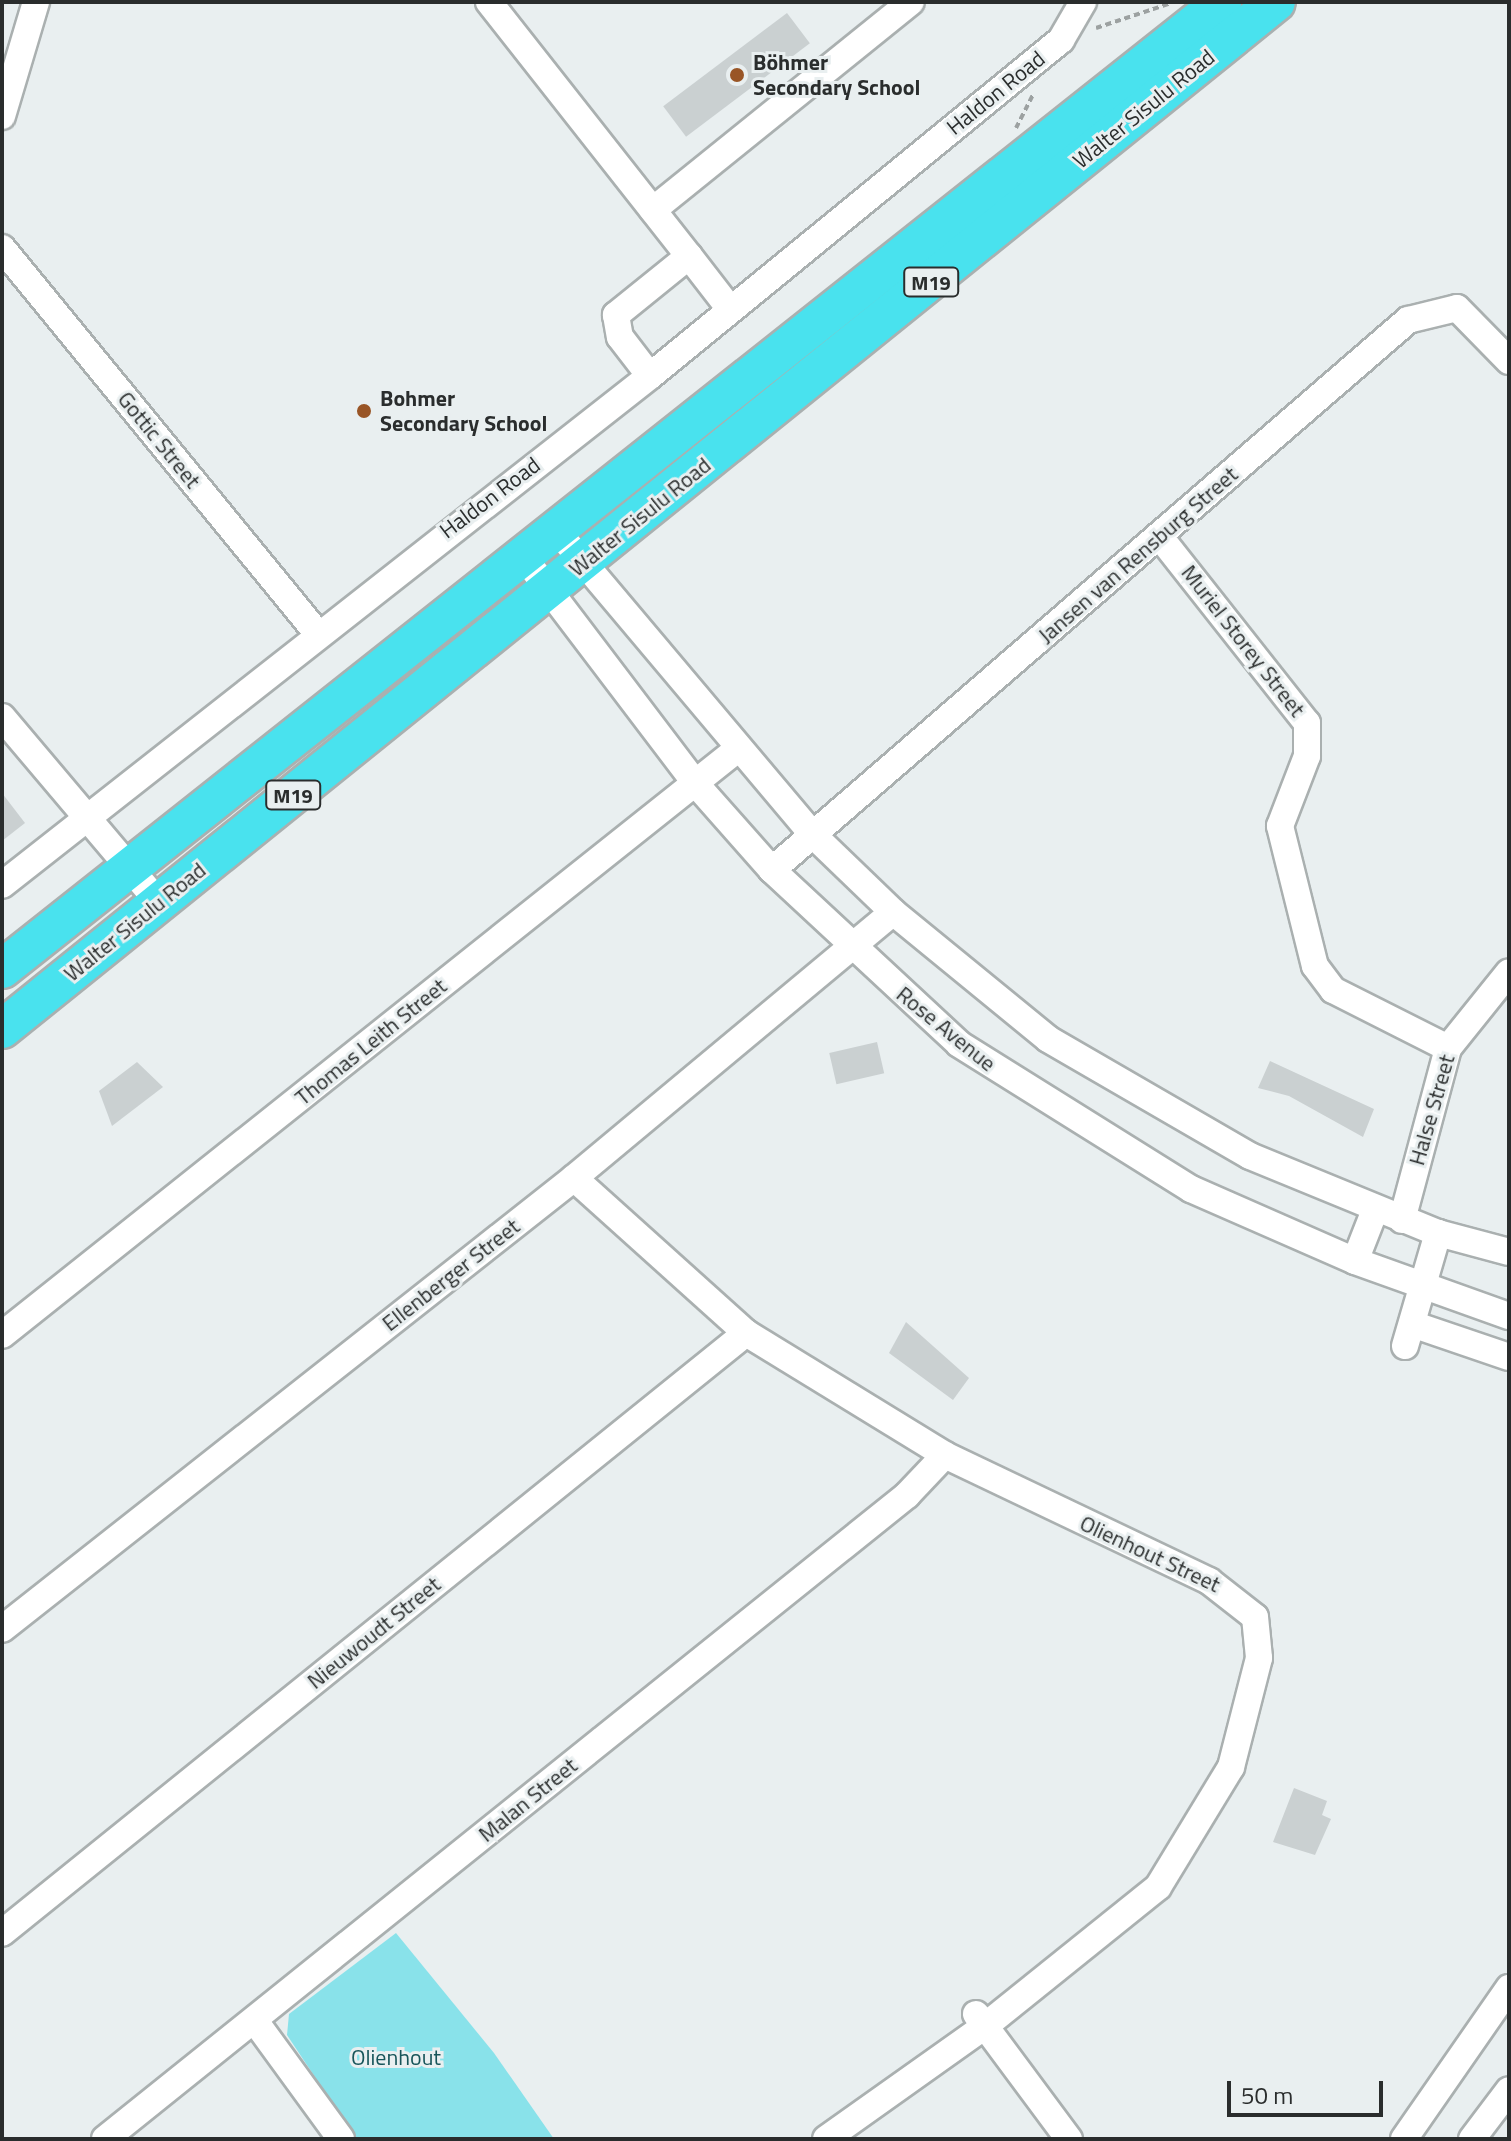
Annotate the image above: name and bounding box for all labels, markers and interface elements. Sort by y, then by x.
street label: Walter Sisulu Road [1068,44,1220,174]
street label: Haldon Road [942,45,1050,141]
place label: Böhmer Secondary School [753,49,920,100]
marker: Böhmer Secondary School [728,66,746,84]
road number: M19 [903,266,959,298]
place label: Bohmer Secondary School [380,385,547,436]
street label: Gottic Street [112,386,206,494]
marker: Bohmer Secondary School [355,402,373,420]
street label: Haldon Road [435,452,545,544]
street label: Walter Sisulu Road [564,452,716,582]
street label: Jansen van Rensburg Street [1033,461,1243,649]
street label: Muriel Storey Street [1176,560,1310,722]
road number: M19 [265,779,321,811]
street label: Walter Sisulu Road [59,857,211,987]
street label: Thomas Leith Street [290,973,452,1111]
street label: Rose Avenue [891,981,1001,1077]
street label: Halse Street [1404,1052,1460,1168]
street label: Ellenberger Street [377,1213,525,1337]
street label: Olienhout Street [1076,1510,1224,1598]
street label: Nieuwoudt Street [302,1571,446,1695]
street label: Malan Street [473,1752,583,1848]
park label: Olienhout [351,2045,441,2071]
scale bar [1231,2065,1387,2115]
text: 50 m [1241,2077,1293,2113]

